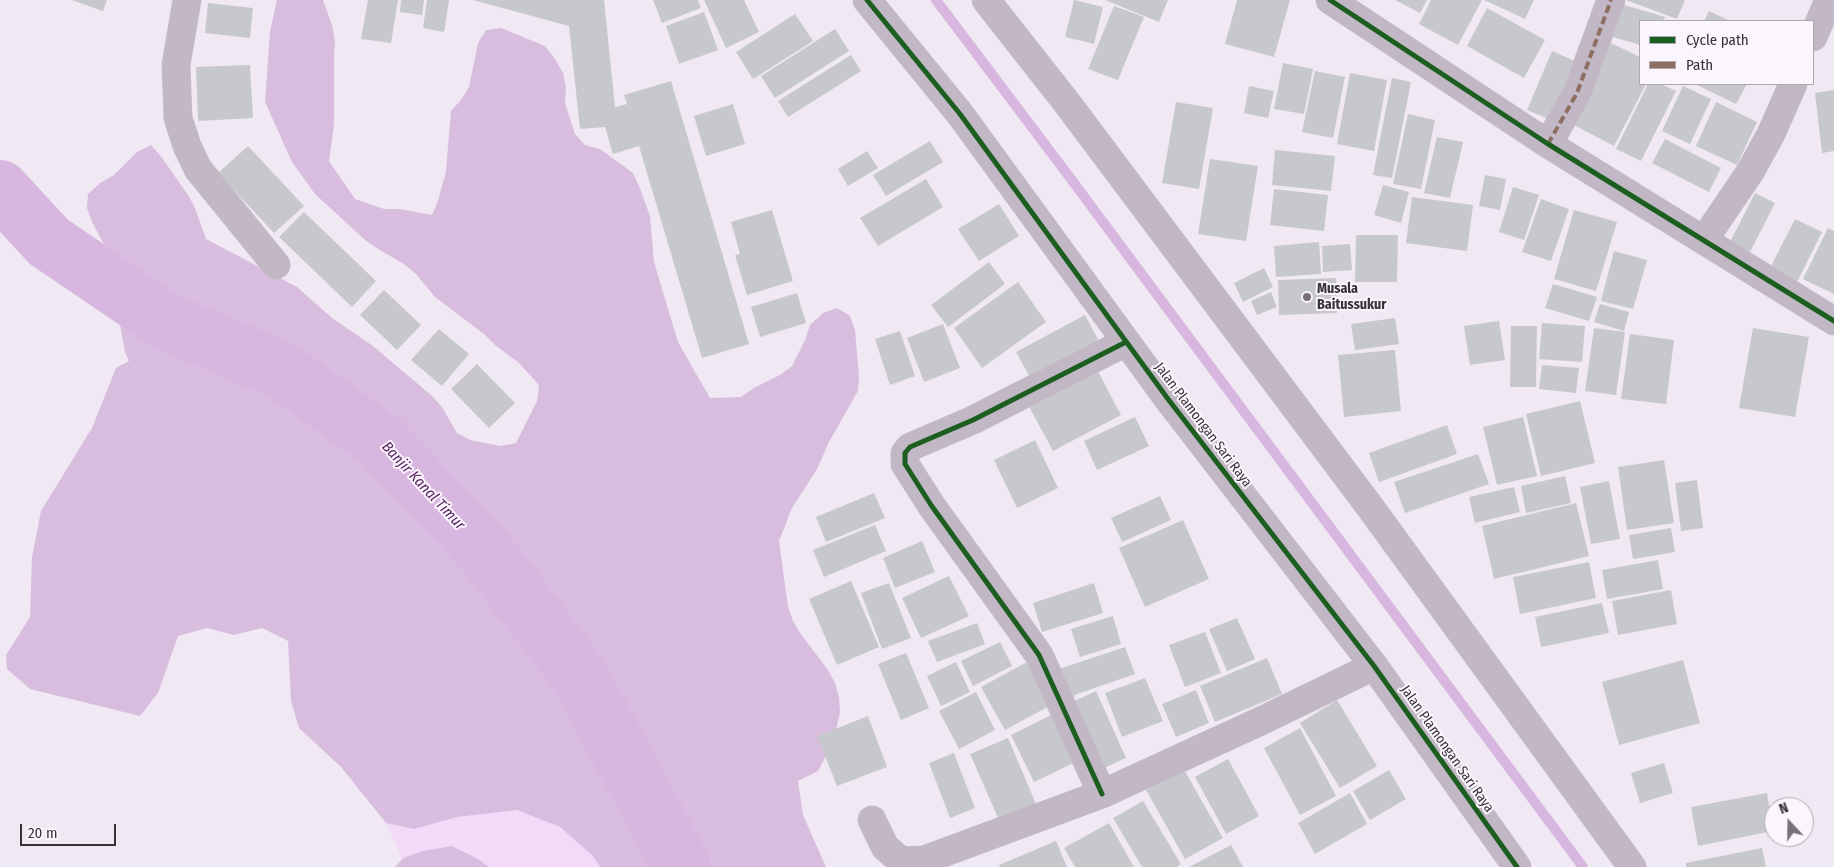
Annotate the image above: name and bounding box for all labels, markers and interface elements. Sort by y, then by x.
legend [1639,20,1814,85]
text: Cycle path [1686,31,1749,49]
text: Path [1686,56,1713,74]
place label: Musala Baitussukur [1317,281,1386,314]
marker: Musala Baitussukur [1301,291,1313,303]
street label: Jalan Plamongan Sari Raya [1151,360,1255,490]
water label: Banjir Kanal Timur [378,438,468,534]
street label: Jalan Plamongan Sari Raya [1397,682,1497,816]
north arrow [1764,797,1814,847]
text: N [1777,799,1791,818]
scale bar [22,814,119,846]
text: 20 m [28,824,58,842]

